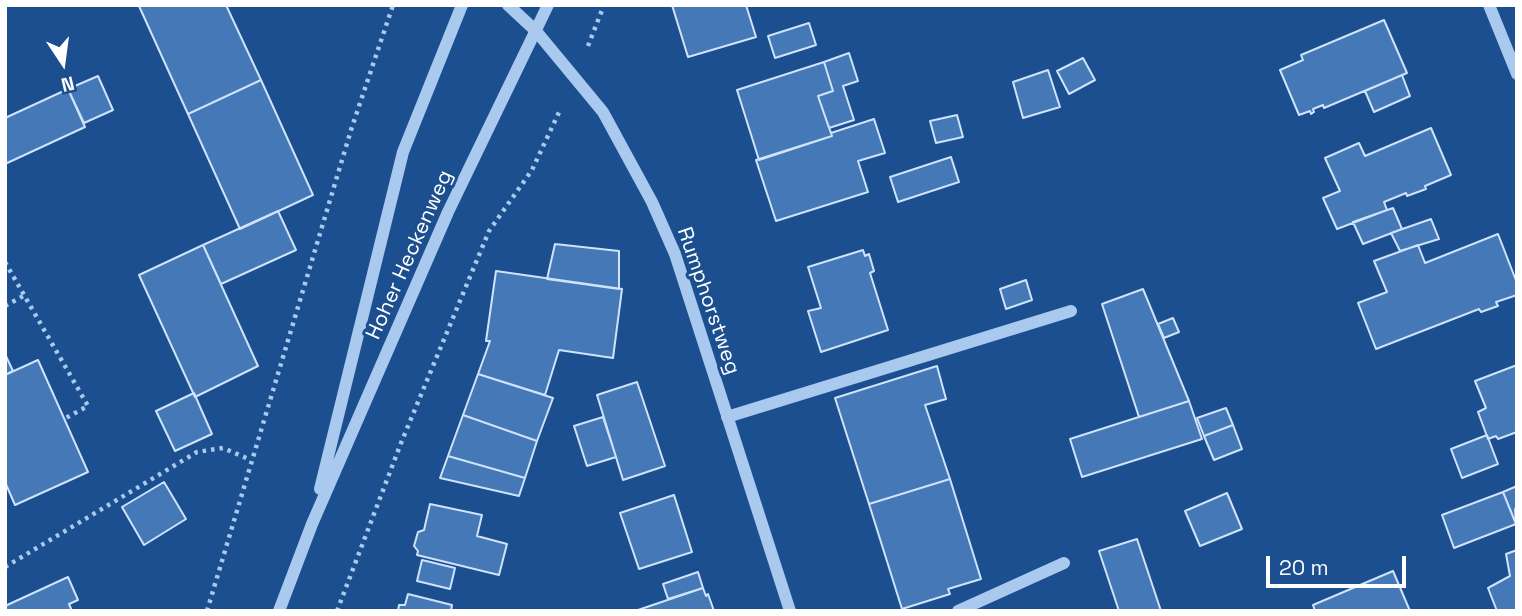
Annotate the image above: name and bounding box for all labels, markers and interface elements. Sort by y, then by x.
north arrow [28,28,98,98]
text: N [59,70,77,98]
street label: Hoher Heckenweg [361,166,459,344]
street label: Rumphorstweg [671,224,745,378]
scale bar [1270,542,1410,586]
text: 20 m [1279,554,1329,581]

